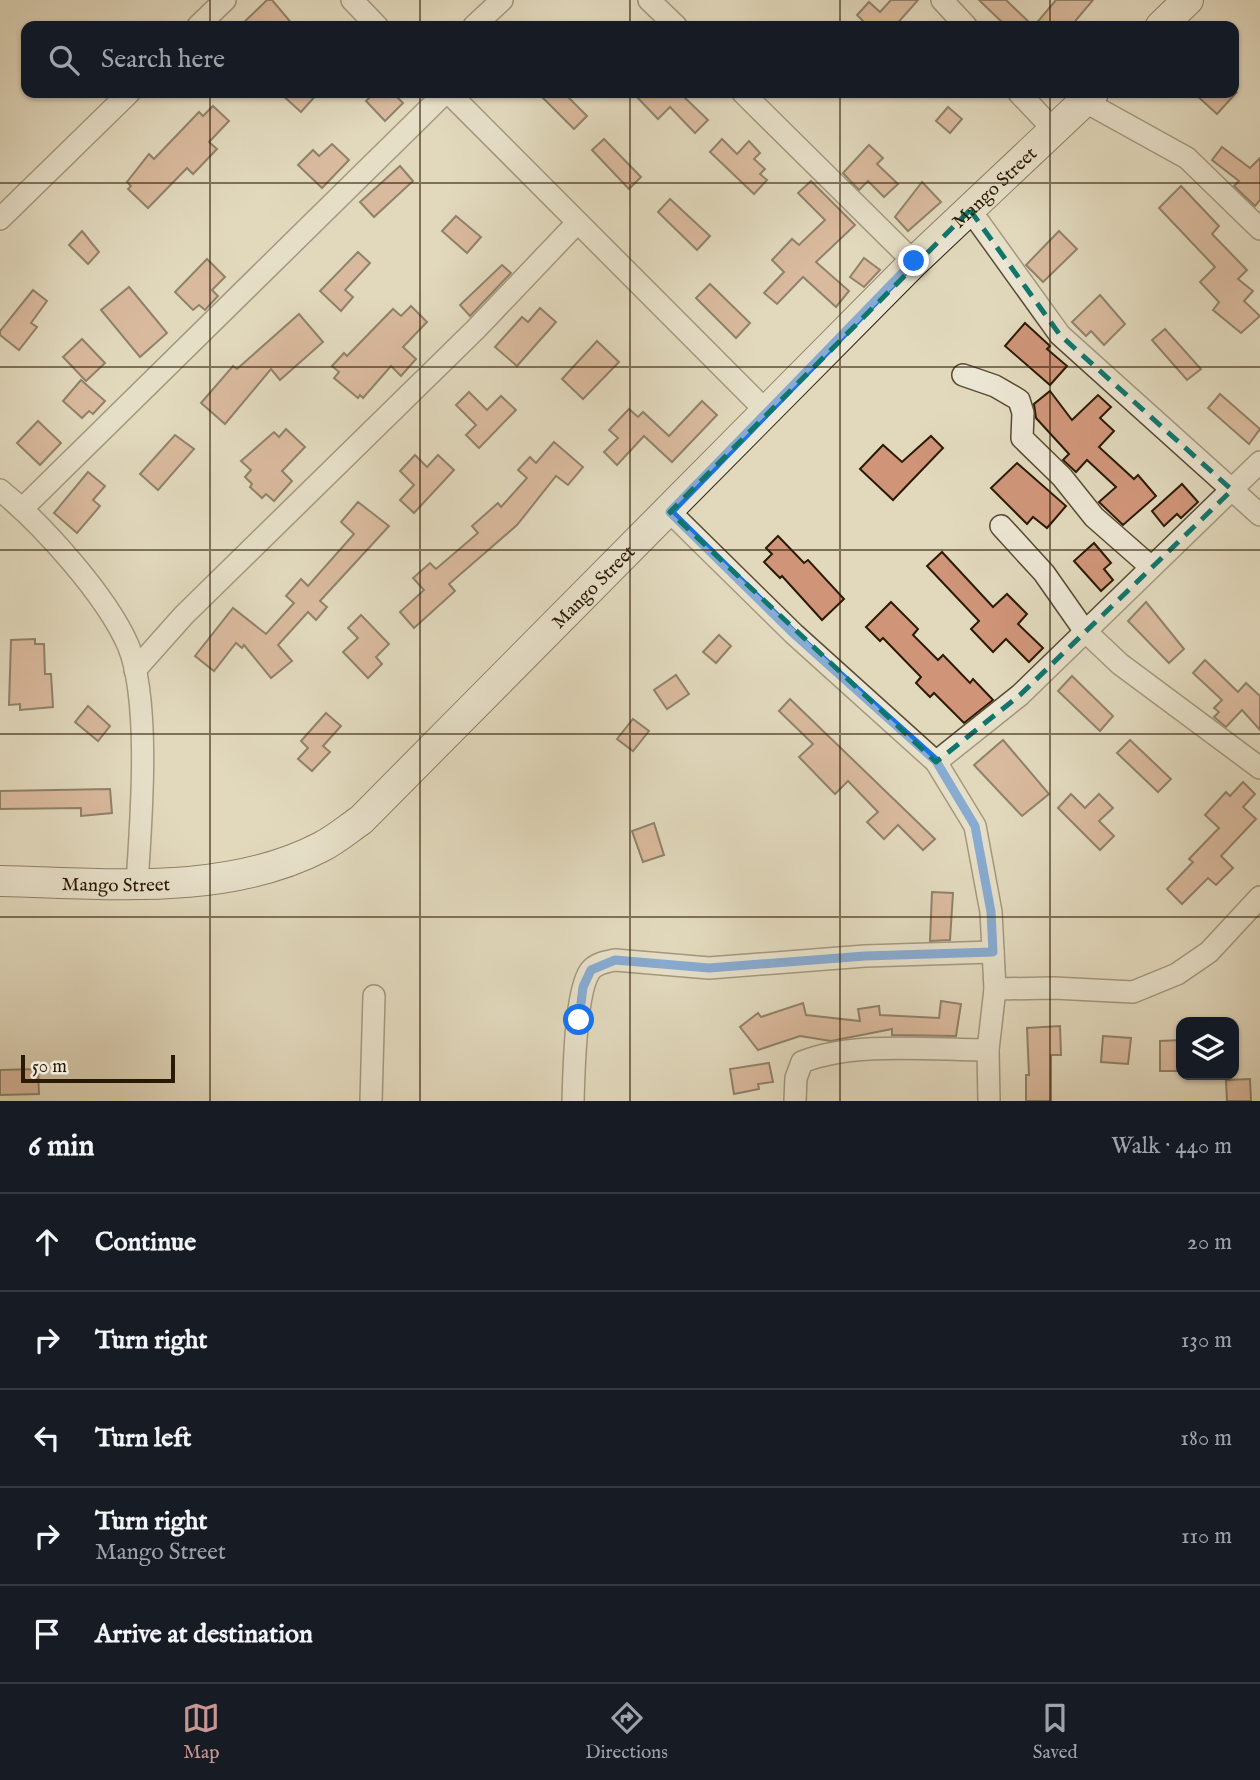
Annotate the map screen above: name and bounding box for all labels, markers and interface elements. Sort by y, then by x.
search box [21,21,1239,98]
icon: search [45,41,83,79]
text: Search here [101,43,225,76]
street label: Mango Street [947,142,1043,234]
route end [898,245,929,276]
street label: Mango Street [548,540,641,634]
street label: Mango Street [61,873,171,898]
route start [563,1004,594,1035]
map controls [1176,1017,1239,1080]
button: layers [1176,1017,1239,1080]
scale bar [21,1052,175,1084]
text: 50 m [32,1055,67,1079]
text: 6 min [28,1128,94,1166]
text: Walk · 440 m [1111,1132,1232,1161]
icon: ahead [28,1223,66,1261]
text: Continue [95,1226,196,1259]
text: 20 m [1187,1228,1232,1257]
icon: right [28,1321,66,1359]
text: Turn right [95,1324,208,1357]
text: 130 m [1181,1326,1232,1355]
icon: left [28,1419,66,1457]
text: Turn left [95,1422,192,1455]
text: 180 m [1180,1424,1232,1453]
text: Turn right [95,1505,208,1538]
icon: right [28,1517,66,1555]
text: 110 m [1181,1522,1232,1551]
text: Mango Street [95,1538,226,1567]
icon: arrive [28,1615,66,1653]
text: Arrive at destination [95,1618,313,1651]
tab: Map [182,1699,220,1765]
tab: Directions [585,1699,668,1765]
tab: Saved [1033,1699,1078,1765]

